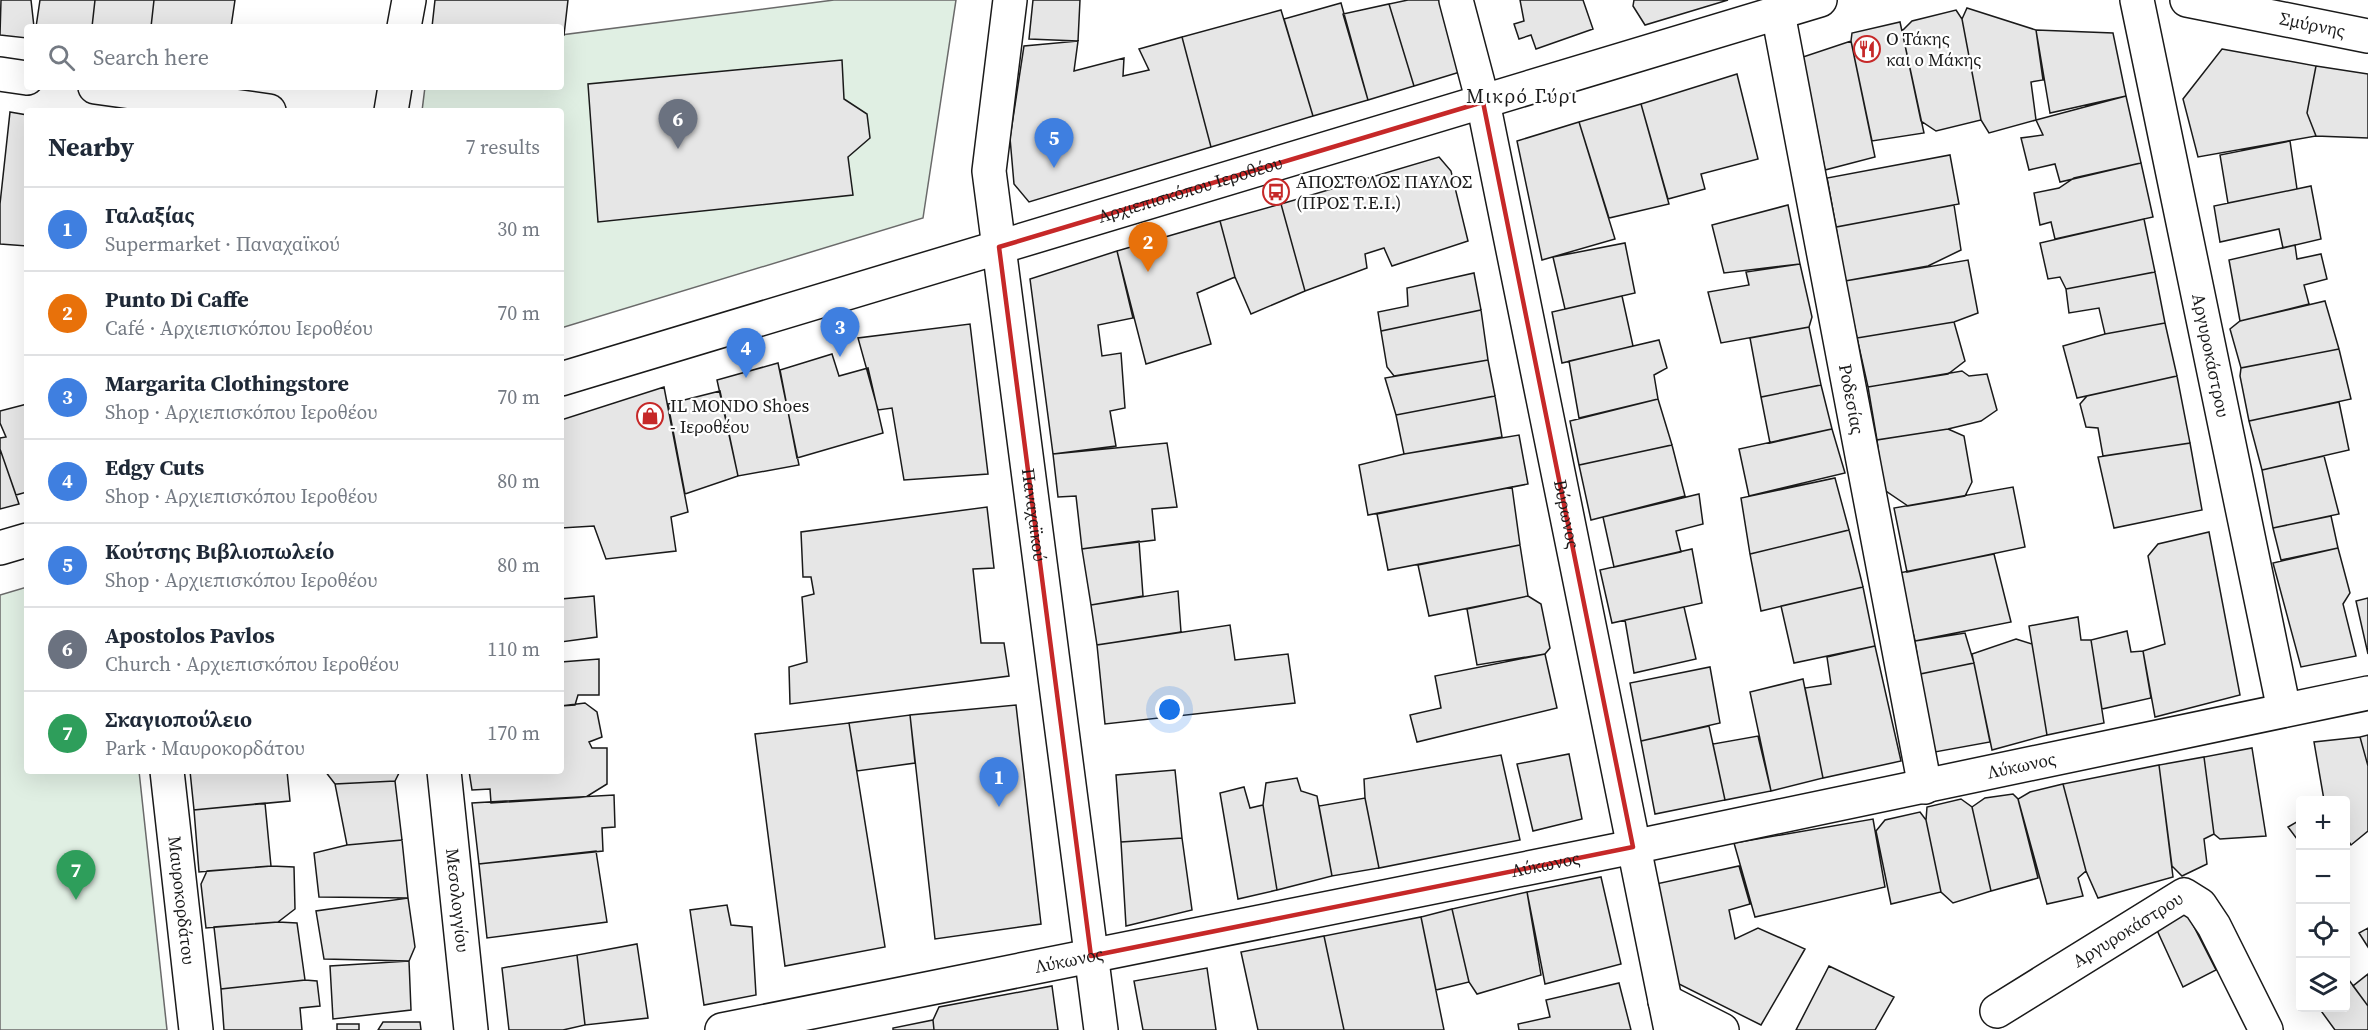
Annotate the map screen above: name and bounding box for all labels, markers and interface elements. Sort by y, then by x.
street label: Σμύρνης [2278,6,2348,43]
search box [24,24,564,90]
place label: Ο Τάκης και ο Μάκης [1886,26,1982,72]
restaurant icon: Ο Τάκης και ο Μάκης [1852,34,1882,64]
icon: search [45,41,78,74]
text: Search here [93,42,209,72]
district label: Μικρό Γύρι [1466,82,1578,110]
pin: 6 [658,100,698,149]
pin: 5 [1034,118,1074,168]
text: Nearby [48,129,134,165]
text: 7 results [465,133,540,161]
street label: Αρχιεπισκόπου Ιεροθέου [1095,150,1285,229]
place label: ΑΠΟΣΤΟΛΟΣ ΠΑΥΛΟΣ (ΠΡΟΣ Τ.Ε.Ι.) [1296,169,1472,215]
bus stop icon: ΑΠΟΣΤΟΛΟΣ ΠΑΥΛΟΣ (ΠΡΟΣ Τ.Ε.Ι.) [1261,177,1291,207]
text: Γαλαξίας [105,200,195,230]
text: 1 [62,215,73,243]
text: 30 m [497,215,540,243]
pin: 2 [1128,222,1168,272]
text: Supermarket · Παναχαϊκού [105,230,340,258]
text: Punto Di Caffe [105,284,249,314]
street label: Αργυροκάστρου [2186,291,2236,420]
text: 2 [62,299,73,327]
text: 70 m [497,299,540,327]
pin: 3 [820,308,860,357]
text: Café · Αρχιεπισκόπου Ιεροθέου [105,314,373,342]
pin: 4 [726,328,766,378]
street label: Ροδεσίας [1833,362,1871,436]
text: Margarita Clothingstore [105,368,349,398]
text: 3 [62,383,73,411]
text: 70 m [497,383,540,411]
place label: IL MONDO Shoes - Ιεροθέου [670,393,810,439]
text: Shop · Αρχιεπισκόπου Ιεροθέου [105,398,377,426]
shop icon: IL MONDO Shoes - Ιεροθέου [635,401,665,431]
text: Edgy Cuts [105,452,204,482]
text: 4 [62,467,73,495]
text: 80 m [497,467,540,495]
street label: Παναχαϊκού [1016,467,1053,563]
street label: Βύρωνος [1548,477,1586,551]
text: Shop · Αρχιεπισκόπου Ιεροθέου [105,482,377,510]
text: Κούτσης Βιβλιοπωλείο [105,536,334,566]
text: 5 [62,551,73,579]
text: 80 m [497,551,540,579]
text: Shop · Αρχιεπισκόπου Ιεροθέου [105,566,377,594]
text: Apostolos Pavlos [105,620,275,650]
text: 6 [62,635,73,663]
text: 110 m [487,635,540,663]
text: Church · Αρχιεπισκόπου Ιεροθέου [105,650,399,678]
your location [1155,695,1184,724]
text: Σκαγιοπούλειο [105,704,252,734]
text: 7 [62,719,73,747]
text: 170 m [487,719,540,747]
text: Park · Μαυροκορδάτου [105,734,305,762]
street label: Λύκωνος [1985,746,2058,785]
pin: 1 [980,758,1018,807]
map controls [2296,796,2350,1012]
button: + [2296,796,2350,850]
street label: Μαυροκορδάτου [162,835,202,966]
street label: Λύκωνος [1509,845,1582,883]
street label: Μεσολογγίου [440,847,476,954]
pin: 7 [56,850,96,900]
button: − [2296,850,2350,904]
street label: Αργυροκάστρου [2068,886,2188,973]
button: locate [2296,904,2350,958]
street label: Λύκωνος [1032,941,1106,979]
button: layers [2296,958,2350,1012]

